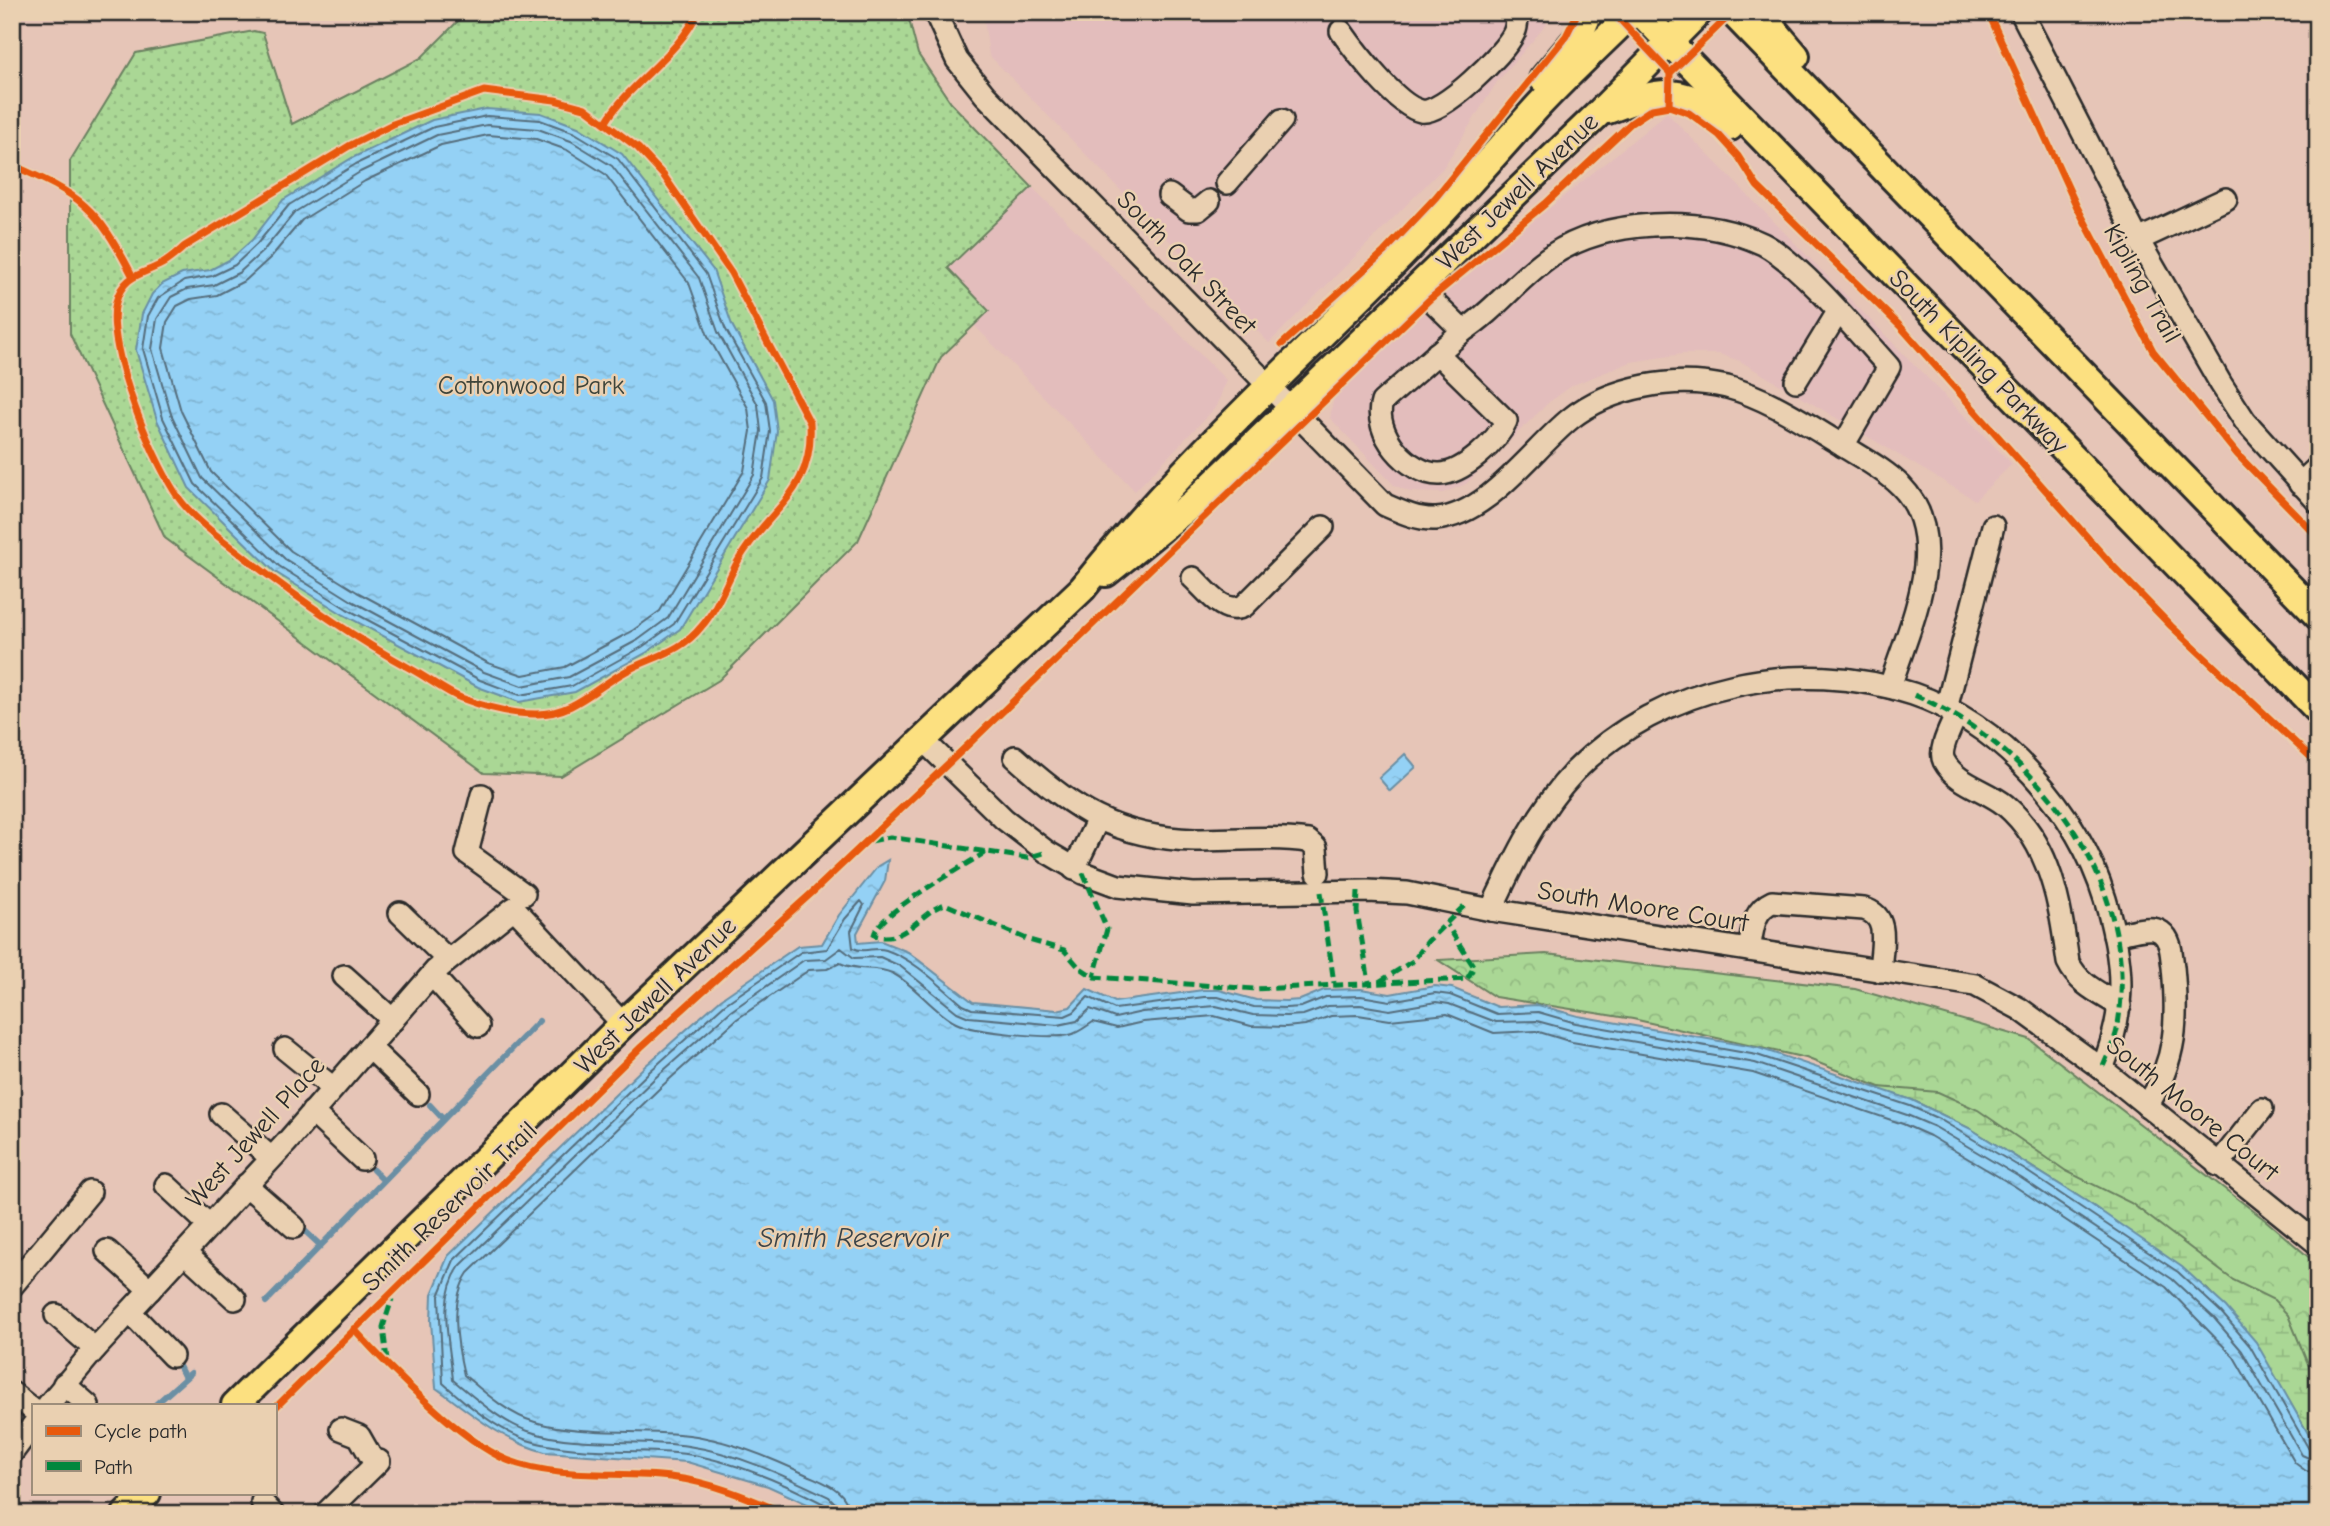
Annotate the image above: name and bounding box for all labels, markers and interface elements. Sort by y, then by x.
street label: West Jewell Avenue [1431,107,1605,276]
street label: South Oak Street [1110,185,1263,342]
street label: Kipling Trail [2097,219,2187,348]
street label: South Kipling Parkway [1883,263,2074,460]
park label: Cottonwood Park [438,371,625,401]
street label: South Moore Court [1535,876,1752,939]
street label: West Jewell Avenue [569,911,743,1080]
street label: South Moore Court [2100,1030,2286,1188]
street label: West Jewell Place [180,1051,331,1214]
street label: Smith Reservoir Trail [356,1116,543,1298]
water label: Smith Reservoir [758,1222,950,1254]
legend [32,1404,276,1494]
text: Cycle path [94,1419,187,1443]
text: Path [94,1455,133,1479]

